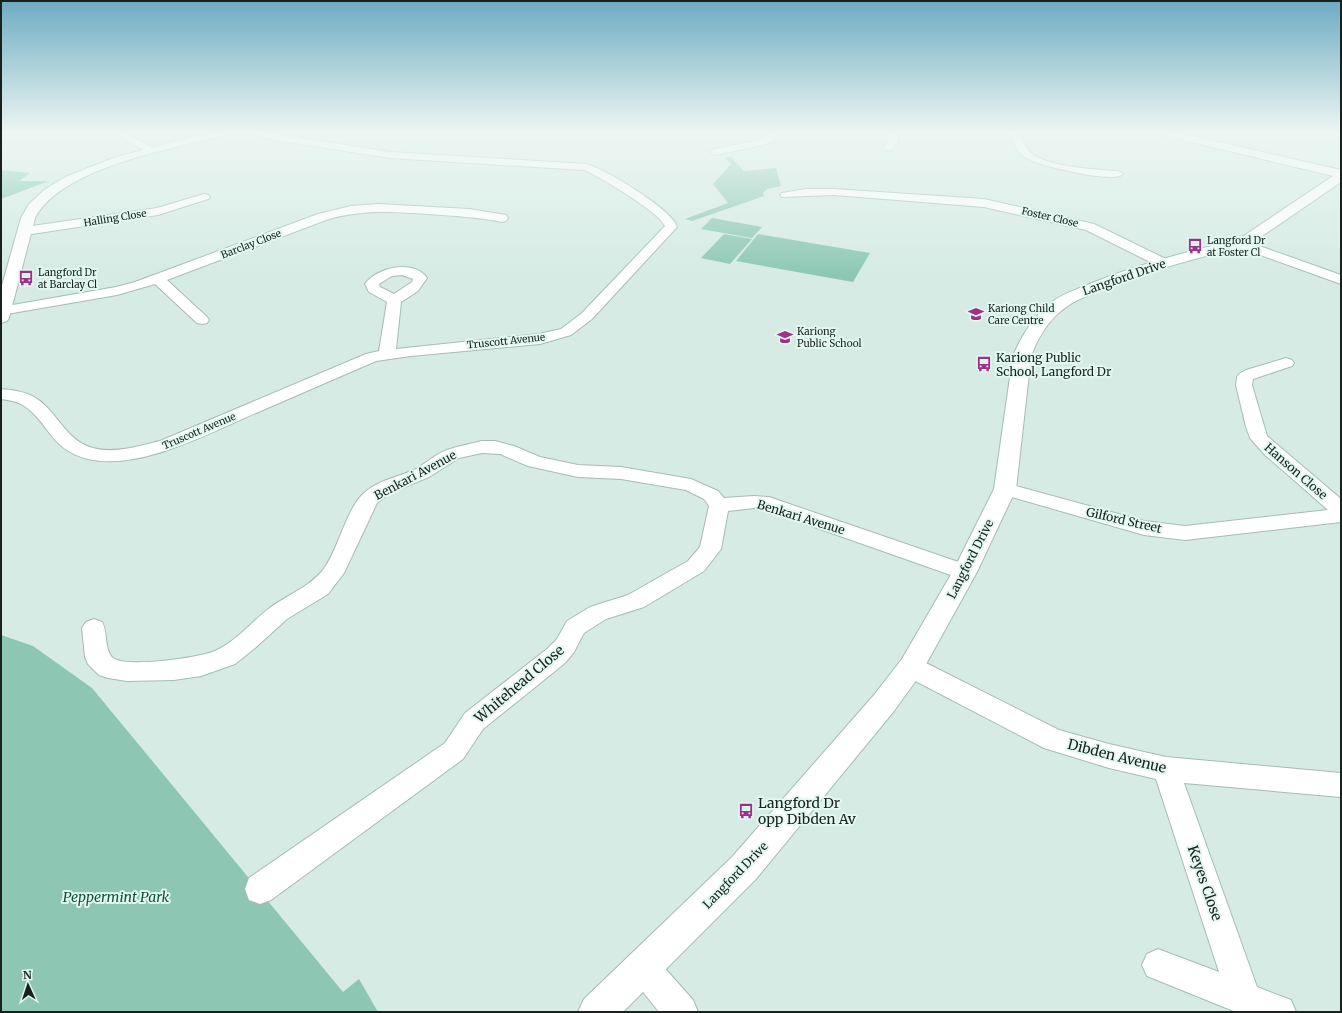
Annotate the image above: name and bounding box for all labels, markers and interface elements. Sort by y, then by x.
street label: Foster Close [1020,204,1080,230]
street label: Halling Close [83,207,147,229]
street label: Barclay Close [219,227,283,261]
place label: Langford Dr at Foster Cl [1207,234,1266,259]
bus stop icon: Langford Dr at Foster Cl [1186,237,1204,255]
street label: Langford Drive [1080,256,1168,298]
place label: Langford Dr at Barclay Cl [38,266,97,291]
bus stop icon: Langford Dr at Barclay Cl [17,269,35,287]
place label: Kariong Child Care Centre [988,302,1054,327]
school or university icon: Kariong Child Care Centre [967,305,985,323]
place label: Kariong Public School [797,325,862,350]
school or university icon: Kariong Public School [776,328,794,346]
street label: Truscott Avenue [466,330,546,352]
place label: Kariong Public School, Langford Dr [996,350,1112,379]
bus stop icon: Kariong Public School, Langford Dr [975,355,993,373]
street label: Truscott Avenue [160,410,238,452]
street label: Hanson Close [1262,440,1330,502]
street label: Benkari Avenue [371,447,459,503]
street label: Benkari Avenue [755,497,847,537]
street label: Gilford Street [1085,504,1163,536]
street label: Langford Drive [944,517,996,601]
street label: Whitehead Close [470,641,568,727]
street label: Dibden Avenue [1066,735,1168,777]
place label: Langford Dr opp Dibden Av [758,794,857,828]
bus stop icon: Langford Dr opp Dibden Av [737,802,755,820]
street label: Langford Drive [699,838,771,912]
street label: Keyes Close [1184,843,1226,923]
park label: Peppermint Park [63,888,170,906]
north arrow [8,965,48,1005]
text: N [23,968,32,982]

